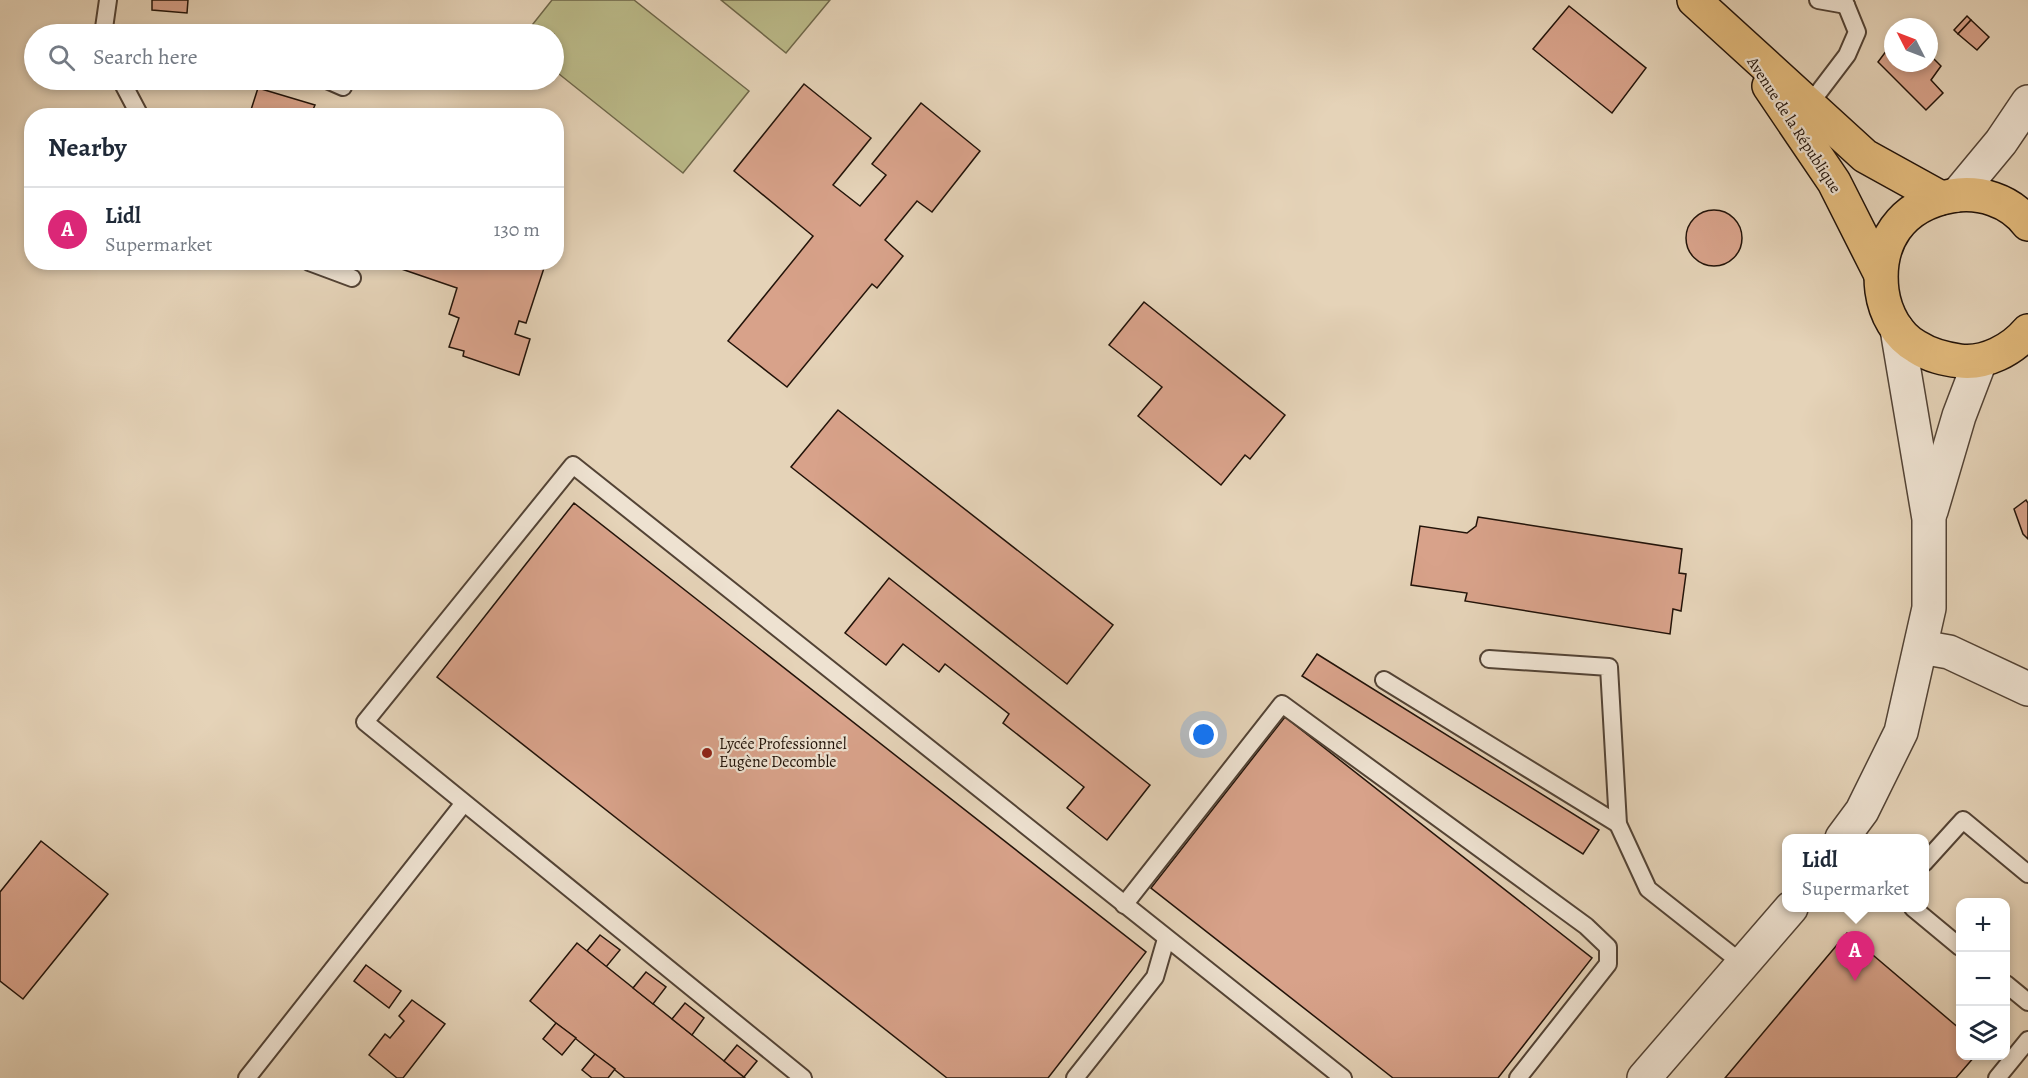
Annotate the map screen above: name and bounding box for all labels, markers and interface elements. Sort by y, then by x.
north arrow [1884,18,1938,72]
search box [24,24,564,90]
icon: search [45,41,78,74]
text: Search here [93,42,198,72]
street label: Avenue de la République [1741,52,1846,197]
text: Nearby [48,130,127,165]
text: Lidl [105,201,141,231]
text: A [61,216,74,243]
text: 130 m [494,216,540,243]
text: Supermarket [105,231,212,258]
your location [1189,720,1218,749]
place label: Lycée Professionnel Eugène Decomble [719,733,847,773]
marker: Lycée Professionnel Eugène Decomble [700,746,714,760]
popup [1782,834,1929,912]
text: Lidl [1802,845,1838,875]
text: Supermarket [1802,875,1909,902]
map controls [1956,898,2010,1060]
button: + [1956,898,2010,952]
pin: A [1836,932,1874,981]
button: − [1956,952,2010,1006]
button: layers [1956,1006,2010,1060]

